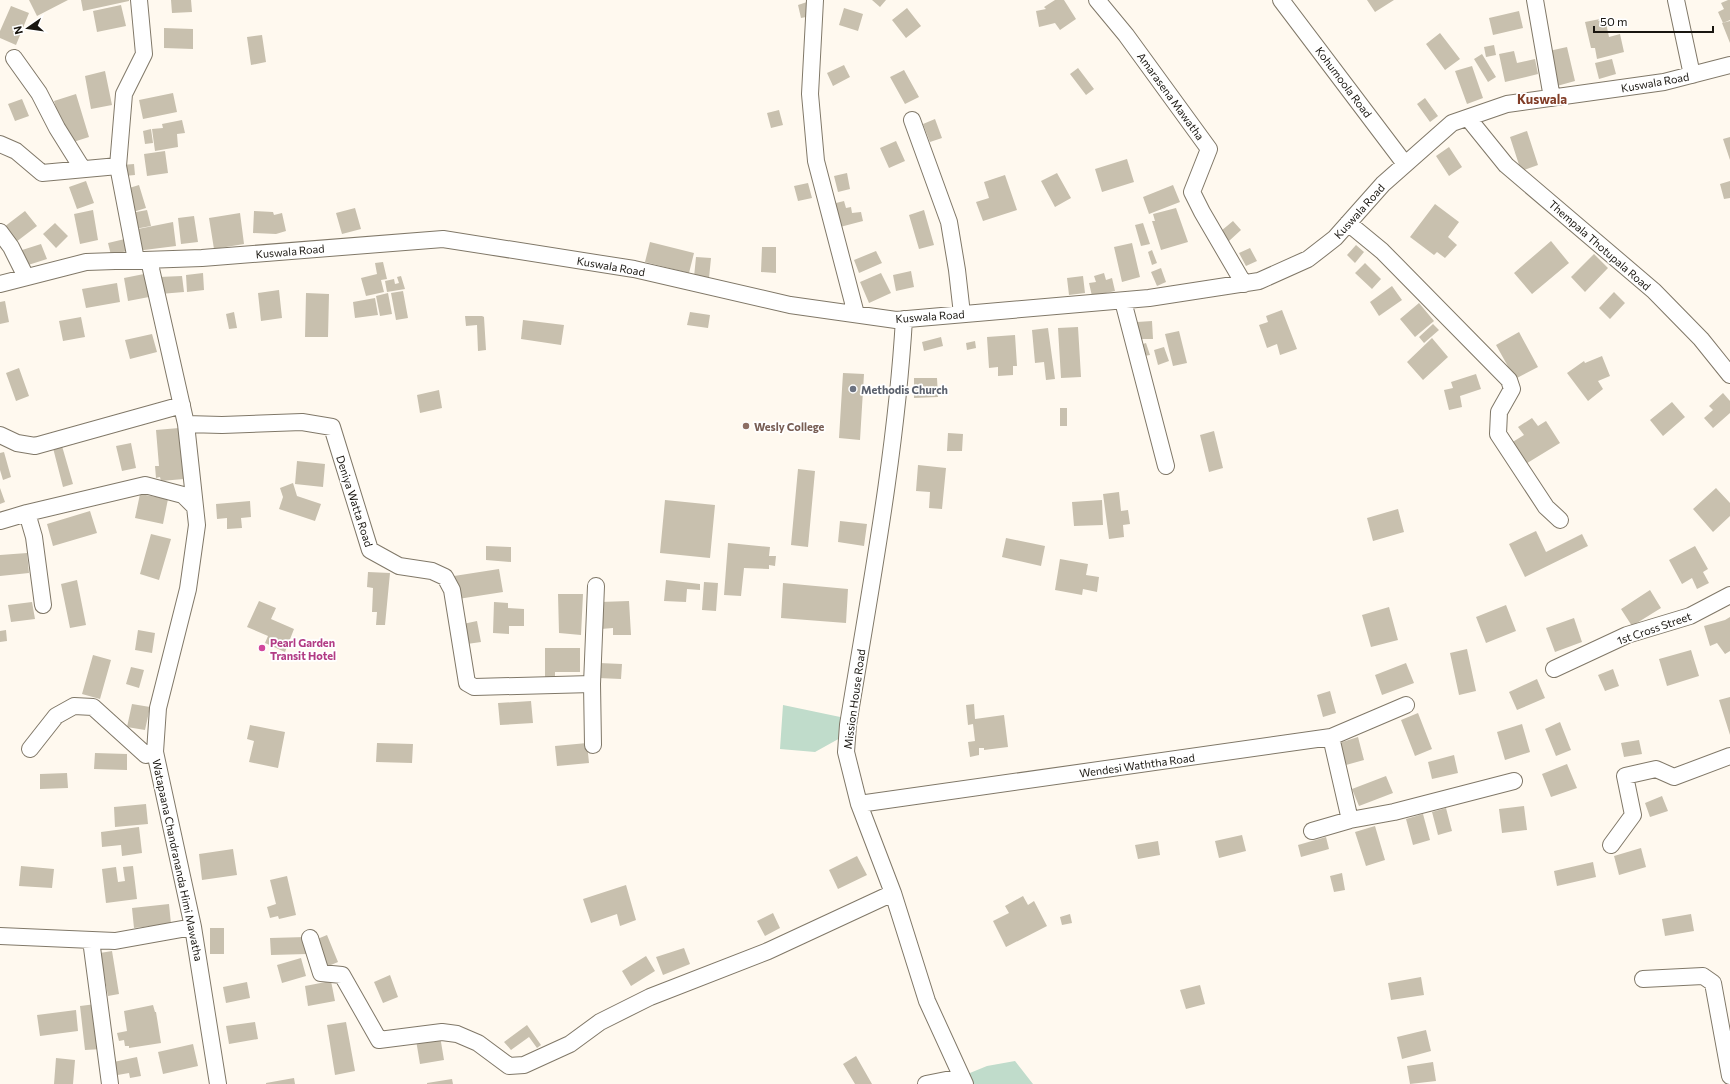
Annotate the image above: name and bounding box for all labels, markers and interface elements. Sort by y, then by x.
north arrow [8,8,48,48]
scale bar [1594,8,1713,34]
text: 50 m [1600,14,1628,28]
text: N [11,25,25,36]
street label: Kohumoola Road [1313,44,1375,120]
street label: Amarasena Mawatha [1135,50,1207,142]
street label: Kuswala Road [1620,70,1690,94]
district label: Kuswala [1517,91,1567,107]
street label: Kuswala Road [1331,181,1387,241]
street label: Thempala Thotupala Road [1546,197,1654,293]
street label: Kuswala Road [255,242,325,260]
street label: Kuswala Road [576,254,646,278]
street label: Kuswala Road [895,307,965,325]
place label: Methodis Church [861,383,948,396]
marker: Methodis Church [848,384,858,394]
place label: Wesly College [754,420,825,433]
marker: Wesly College [741,421,751,431]
street label: Deniya Watta Road [334,454,376,548]
street label: 1st Cross Street [1615,609,1693,647]
place label: Pearl Garden Transit Hotel [270,636,336,662]
marker: Pearl Garden Transit Hotel [257,643,267,653]
street label: Mission House Road [841,648,867,750]
street label: Wendesi Waththa Road [1079,750,1195,780]
street label: Watapaana Chandrananda Himi Mawatha [150,758,206,962]

